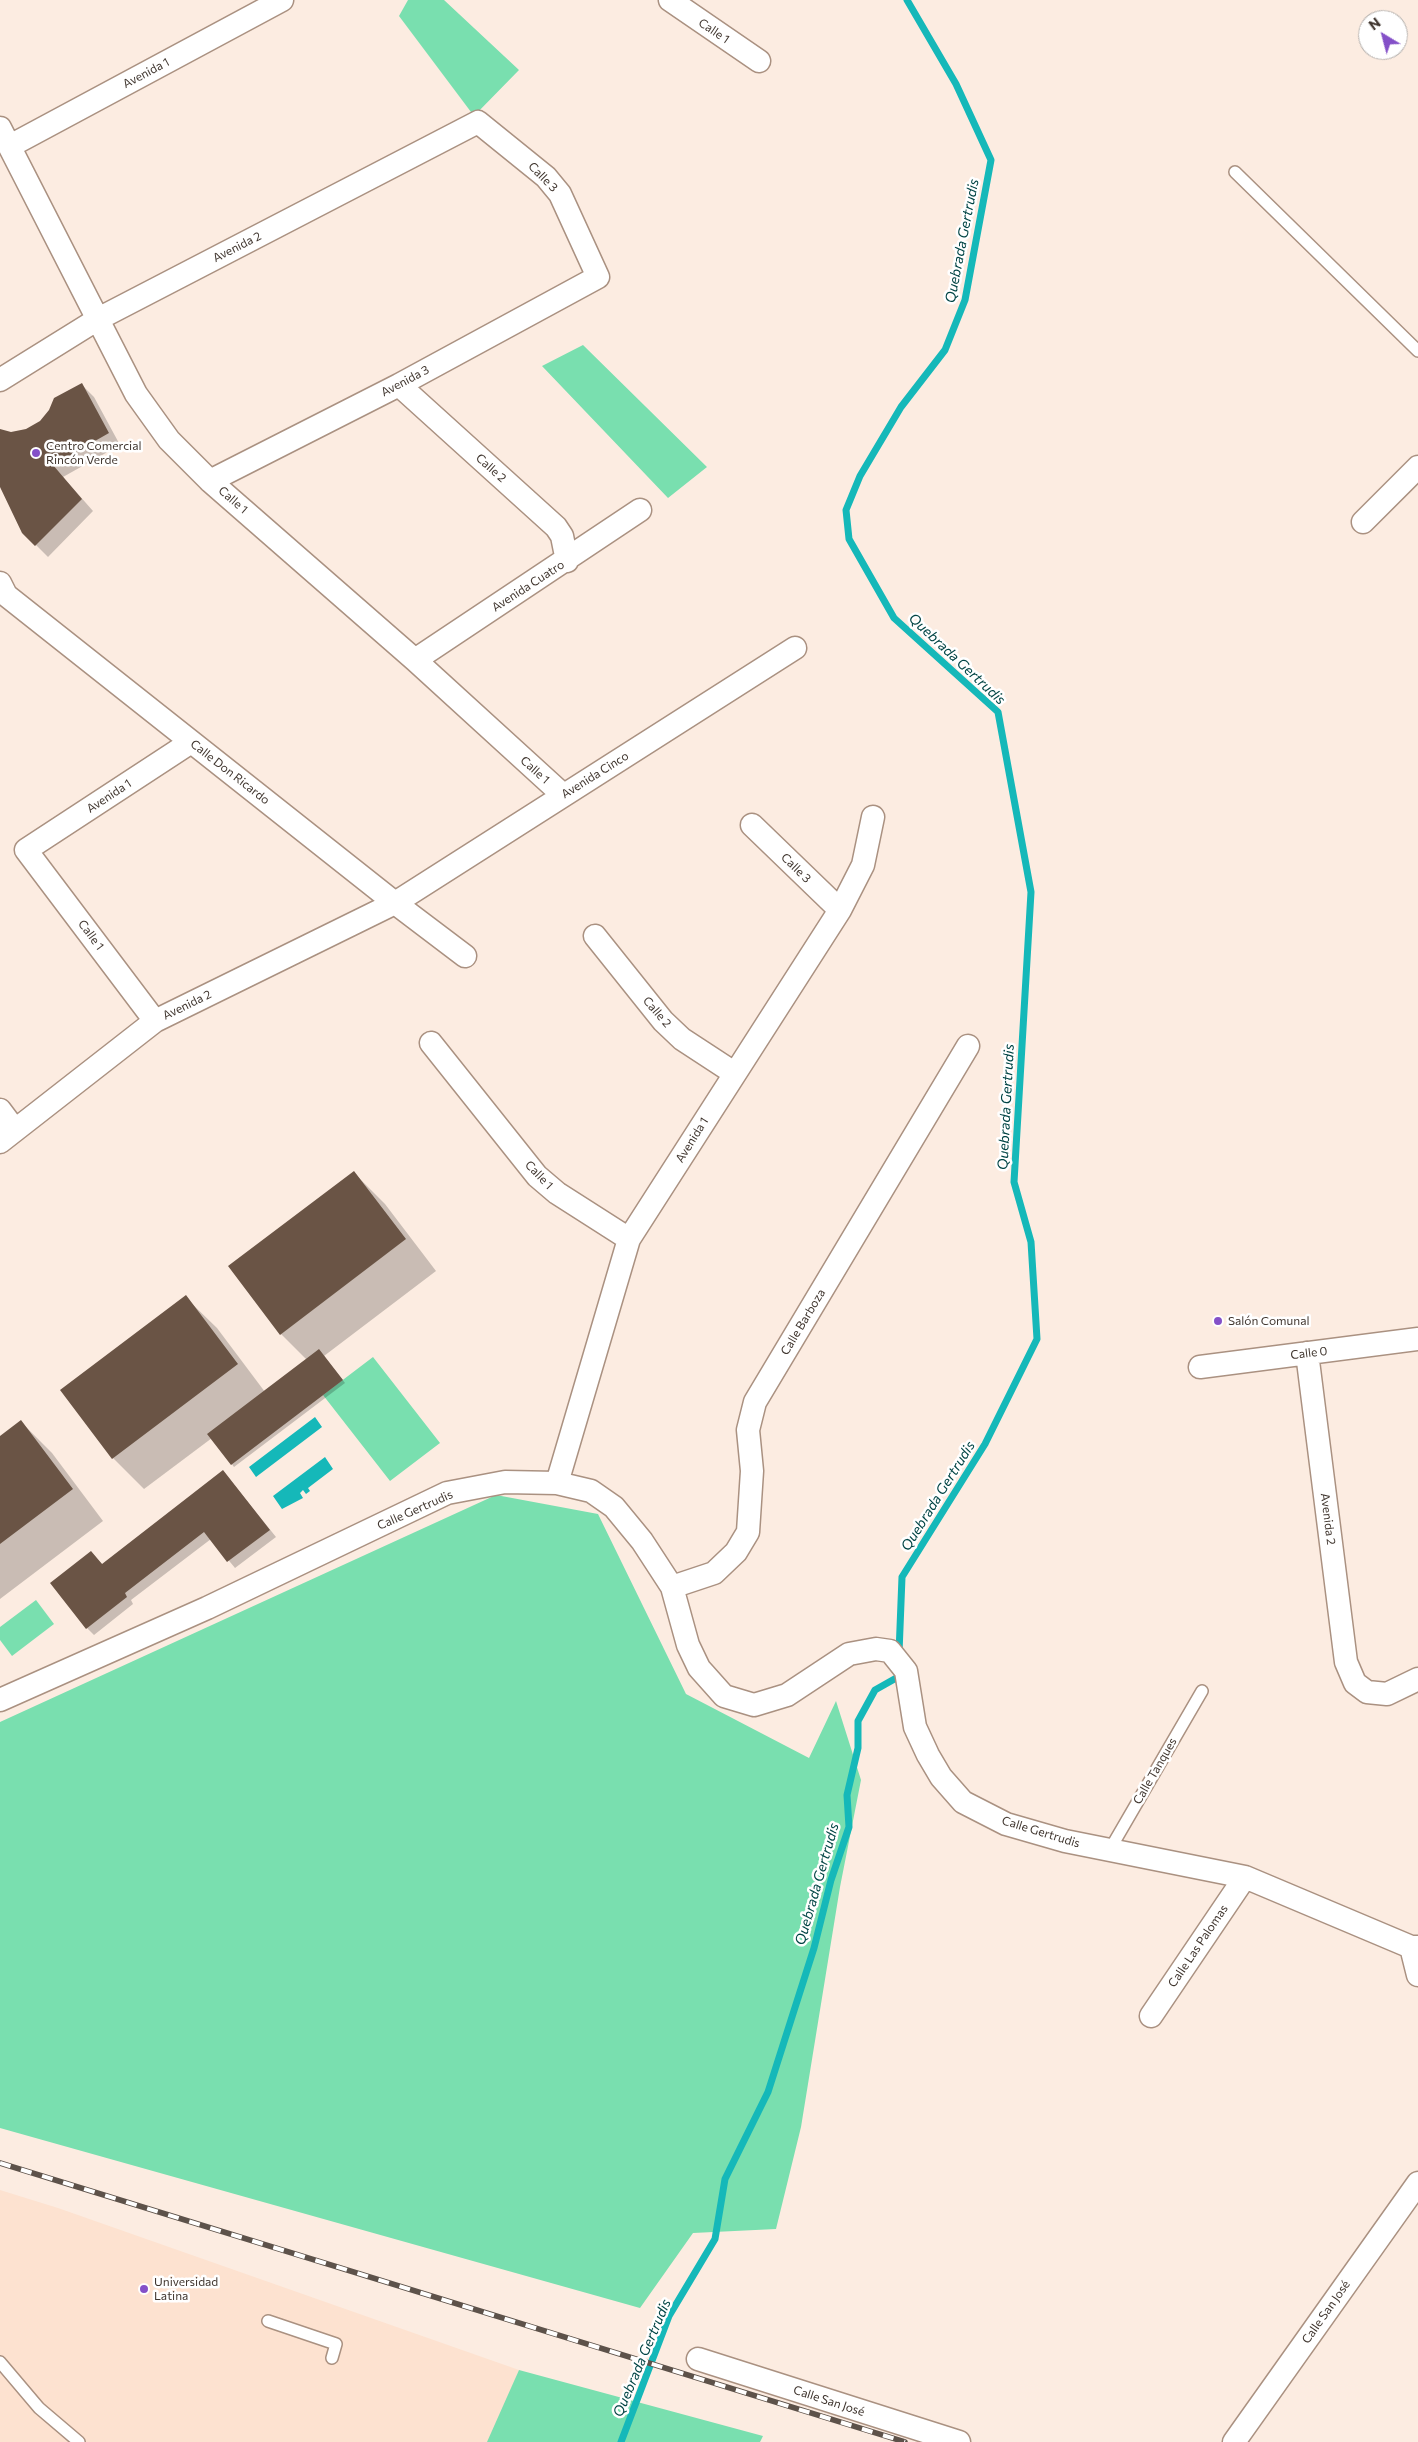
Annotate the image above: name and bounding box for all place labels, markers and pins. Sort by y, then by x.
place label: Centro Comercial Rincón Verde [46,439,142,467]
marker: Centro Comercial Rincón Verde [30,447,42,459]
place label: Salón Comunal [1228,1314,1309,1328]
marker: Salón Comunal [1212,1315,1224,1327]
place label: Universidad Latina [154,2275,218,2303]
marker: Universidad Latina [138,2283,150,2295]

